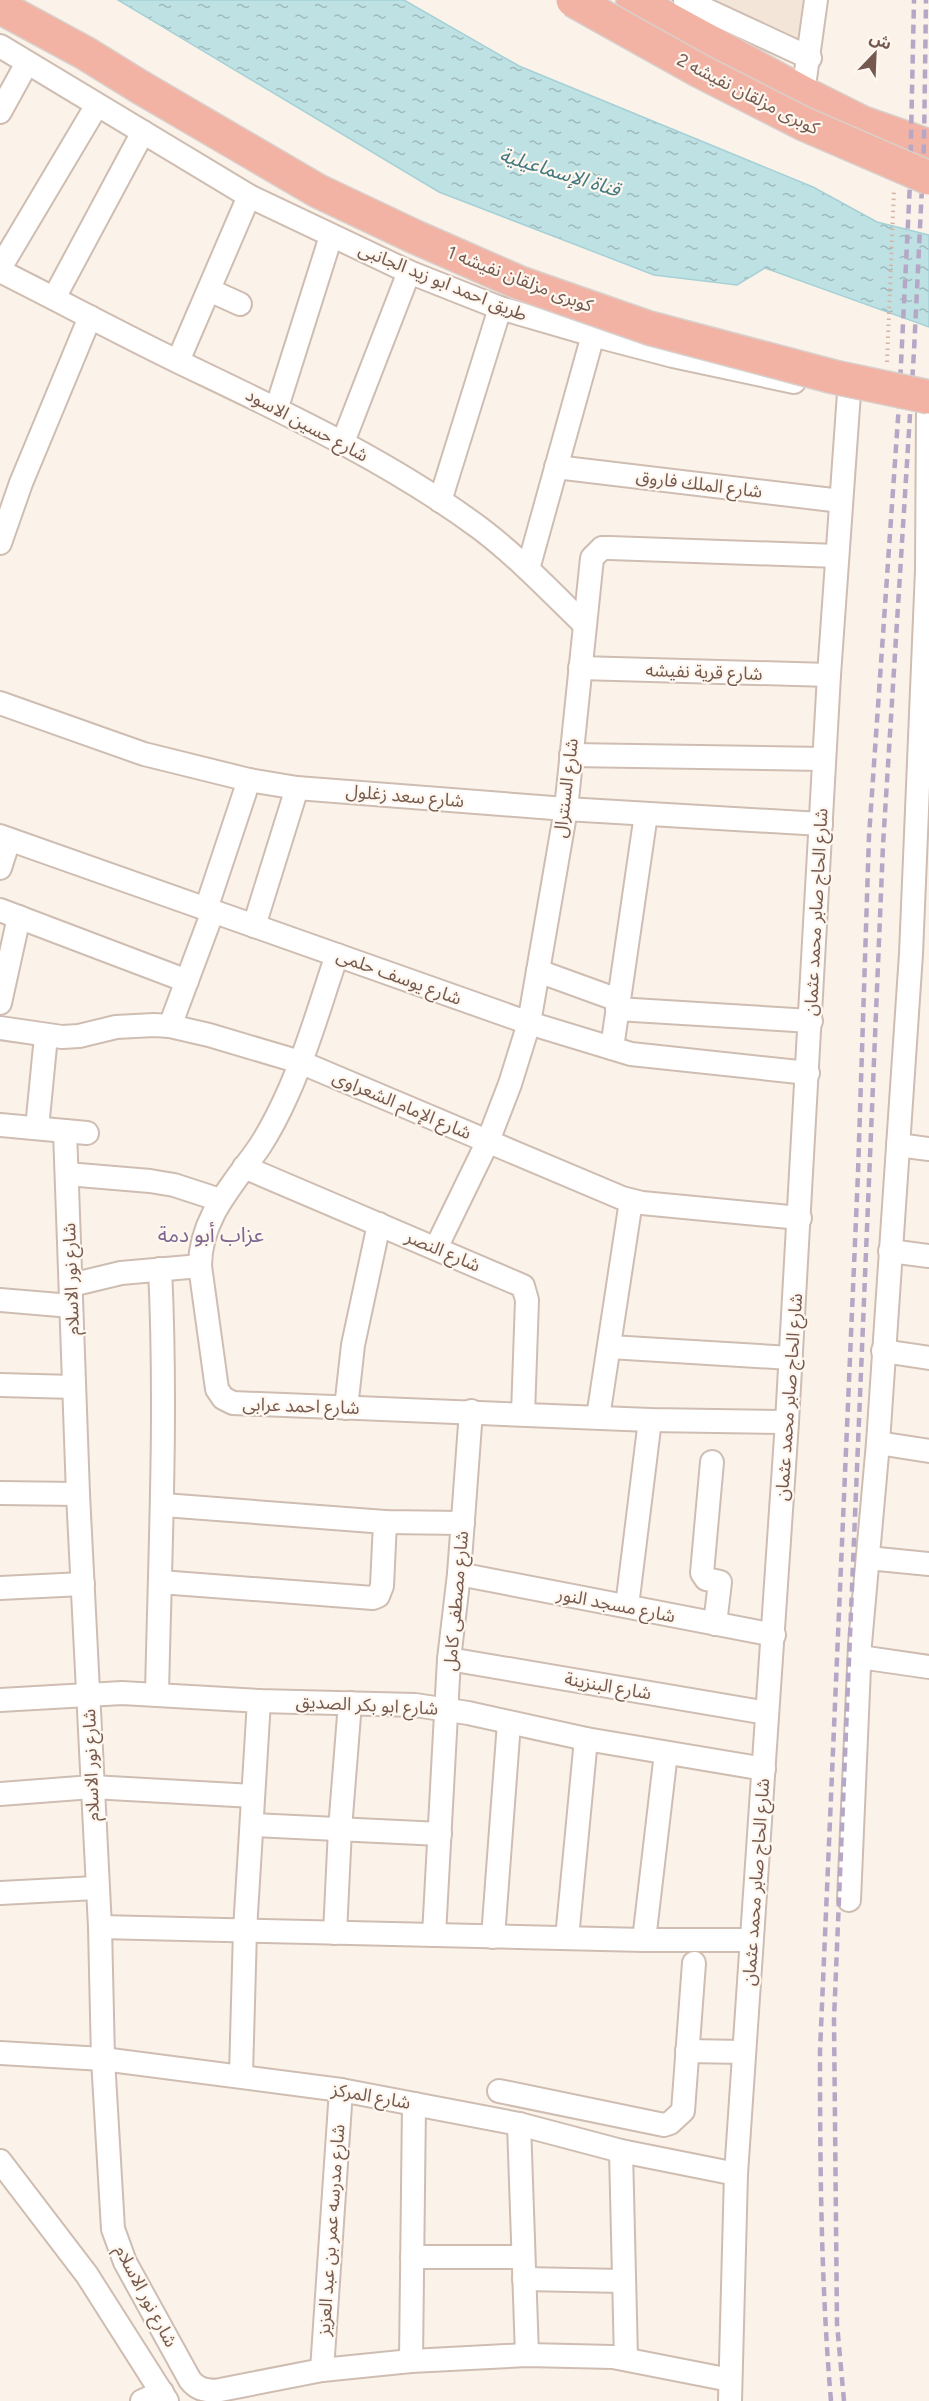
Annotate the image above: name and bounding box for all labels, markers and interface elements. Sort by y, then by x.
north arrow [845,24,905,84]
text: ش [867,28,895,54]
street label: كوبرى مزلقان نفيشه 2 [673,49,823,140]
water label: قناة الإسماعيلية [496,142,625,204]
street label: طريق احمد ابو زيد الجانبى [355,238,531,326]
street label: كوبرى مزلقان نفيشه 1 [444,241,596,317]
street label: شارع حسين الاسود [241,383,372,469]
street label: شارع الملك فاروق [634,465,763,506]
street label: شارع قرية نفيشه [645,659,763,688]
street label: شارع السنترال [549,737,586,839]
street label: شارع سعد زغلول [345,780,465,815]
street label: شارع الحاج صابر محمد عثمان [800,807,835,1017]
street label: شارع يوسف حلمى [332,944,464,1013]
street label: شارع الإمام الشعراوى [328,1066,475,1147]
street label: شارع نور الاسلام [58,1222,87,1335]
district label: عزاب أبو دمة [158,1222,264,1247]
street label: شارع النصر [400,1225,484,1279]
street label: شارع الحاج صابر محمد عثمان [771,1292,810,1502]
street label: شارع احمد عرابى [242,1393,360,1422]
street label: شارع مصطفى كامل [439,1530,476,1672]
street label: شارع مسجد النور [553,1583,677,1630]
street label: شارع البنزينة [562,1668,653,1707]
street label: شارع ابو بكر الصديق [295,1690,439,1723]
street label: شارع نور الاسلام [78,1708,107,1821]
street label: شارع الحاج صابر محمد عثمان [738,1777,777,1987]
street label: شارع المركز [328,2078,412,2117]
street label: شارع مدرسه عمر بن عبد العزيز [313,2123,352,2338]
street label: شارع نور الاسلام [107,2241,182,2352]

